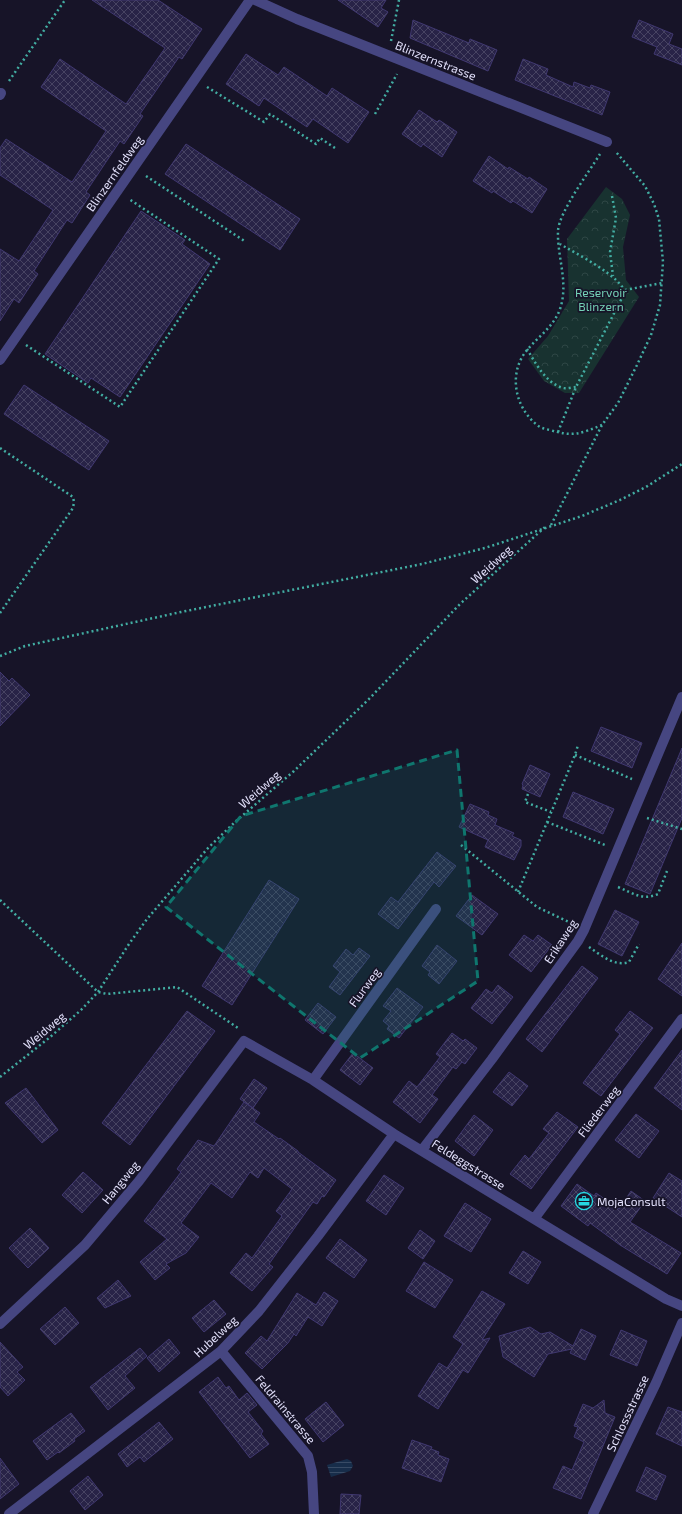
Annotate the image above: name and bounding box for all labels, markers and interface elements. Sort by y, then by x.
street label: Blinzernstrasse [394,37,478,83]
street label: Blinzernfeldweg [83,132,146,214]
park label: Reservoir Blinzern [575,285,627,313]
street label: Weidweg [468,542,515,586]
street label: Weidweg [235,767,283,811]
street label: Erikaweg [540,916,580,966]
street label: Flurweg [345,965,383,1009]
street label: Weidweg [20,1008,68,1052]
street label: Fliederweg [574,1082,622,1139]
street label: Feldeggstrasse [430,1136,508,1192]
street label: Hangweg [98,1157,142,1206]
office icon: MojaConsult [574,1191,594,1211]
place label: MojaConsult [597,1194,666,1209]
street label: Hubelweg [190,1312,240,1360]
street label: Feldrainstrasse [253,1372,319,1446]
street label: Schlossstrasse [603,1372,651,1454]

